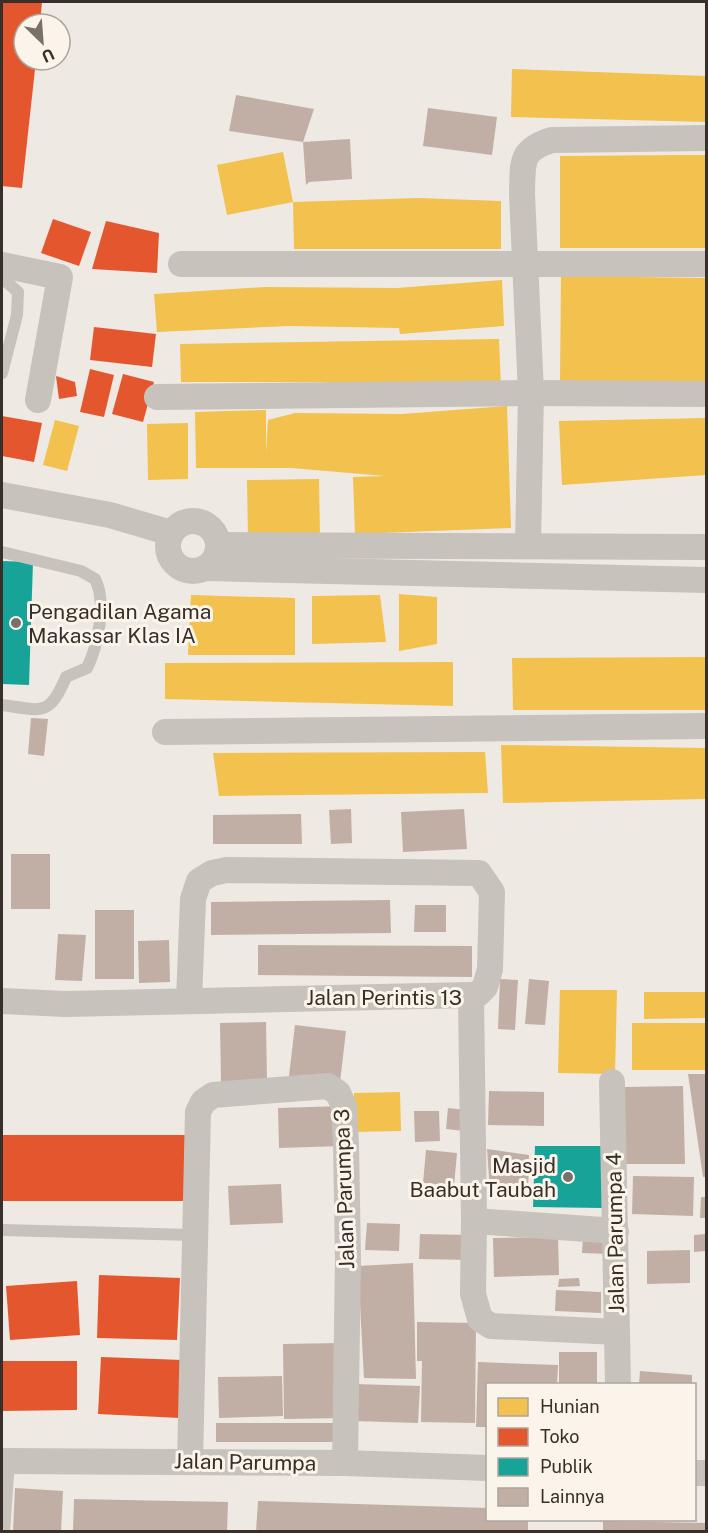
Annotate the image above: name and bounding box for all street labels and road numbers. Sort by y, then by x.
street label: Jalan Perintis 13 [306,985,462,1010]
street label: Jalan Parumpa 3 [329,1108,359,1270]
street label: Jalan Parumpa 4 [601,1152,629,1314]
street label: Jalan Parumpa [174,1448,316,1476]

